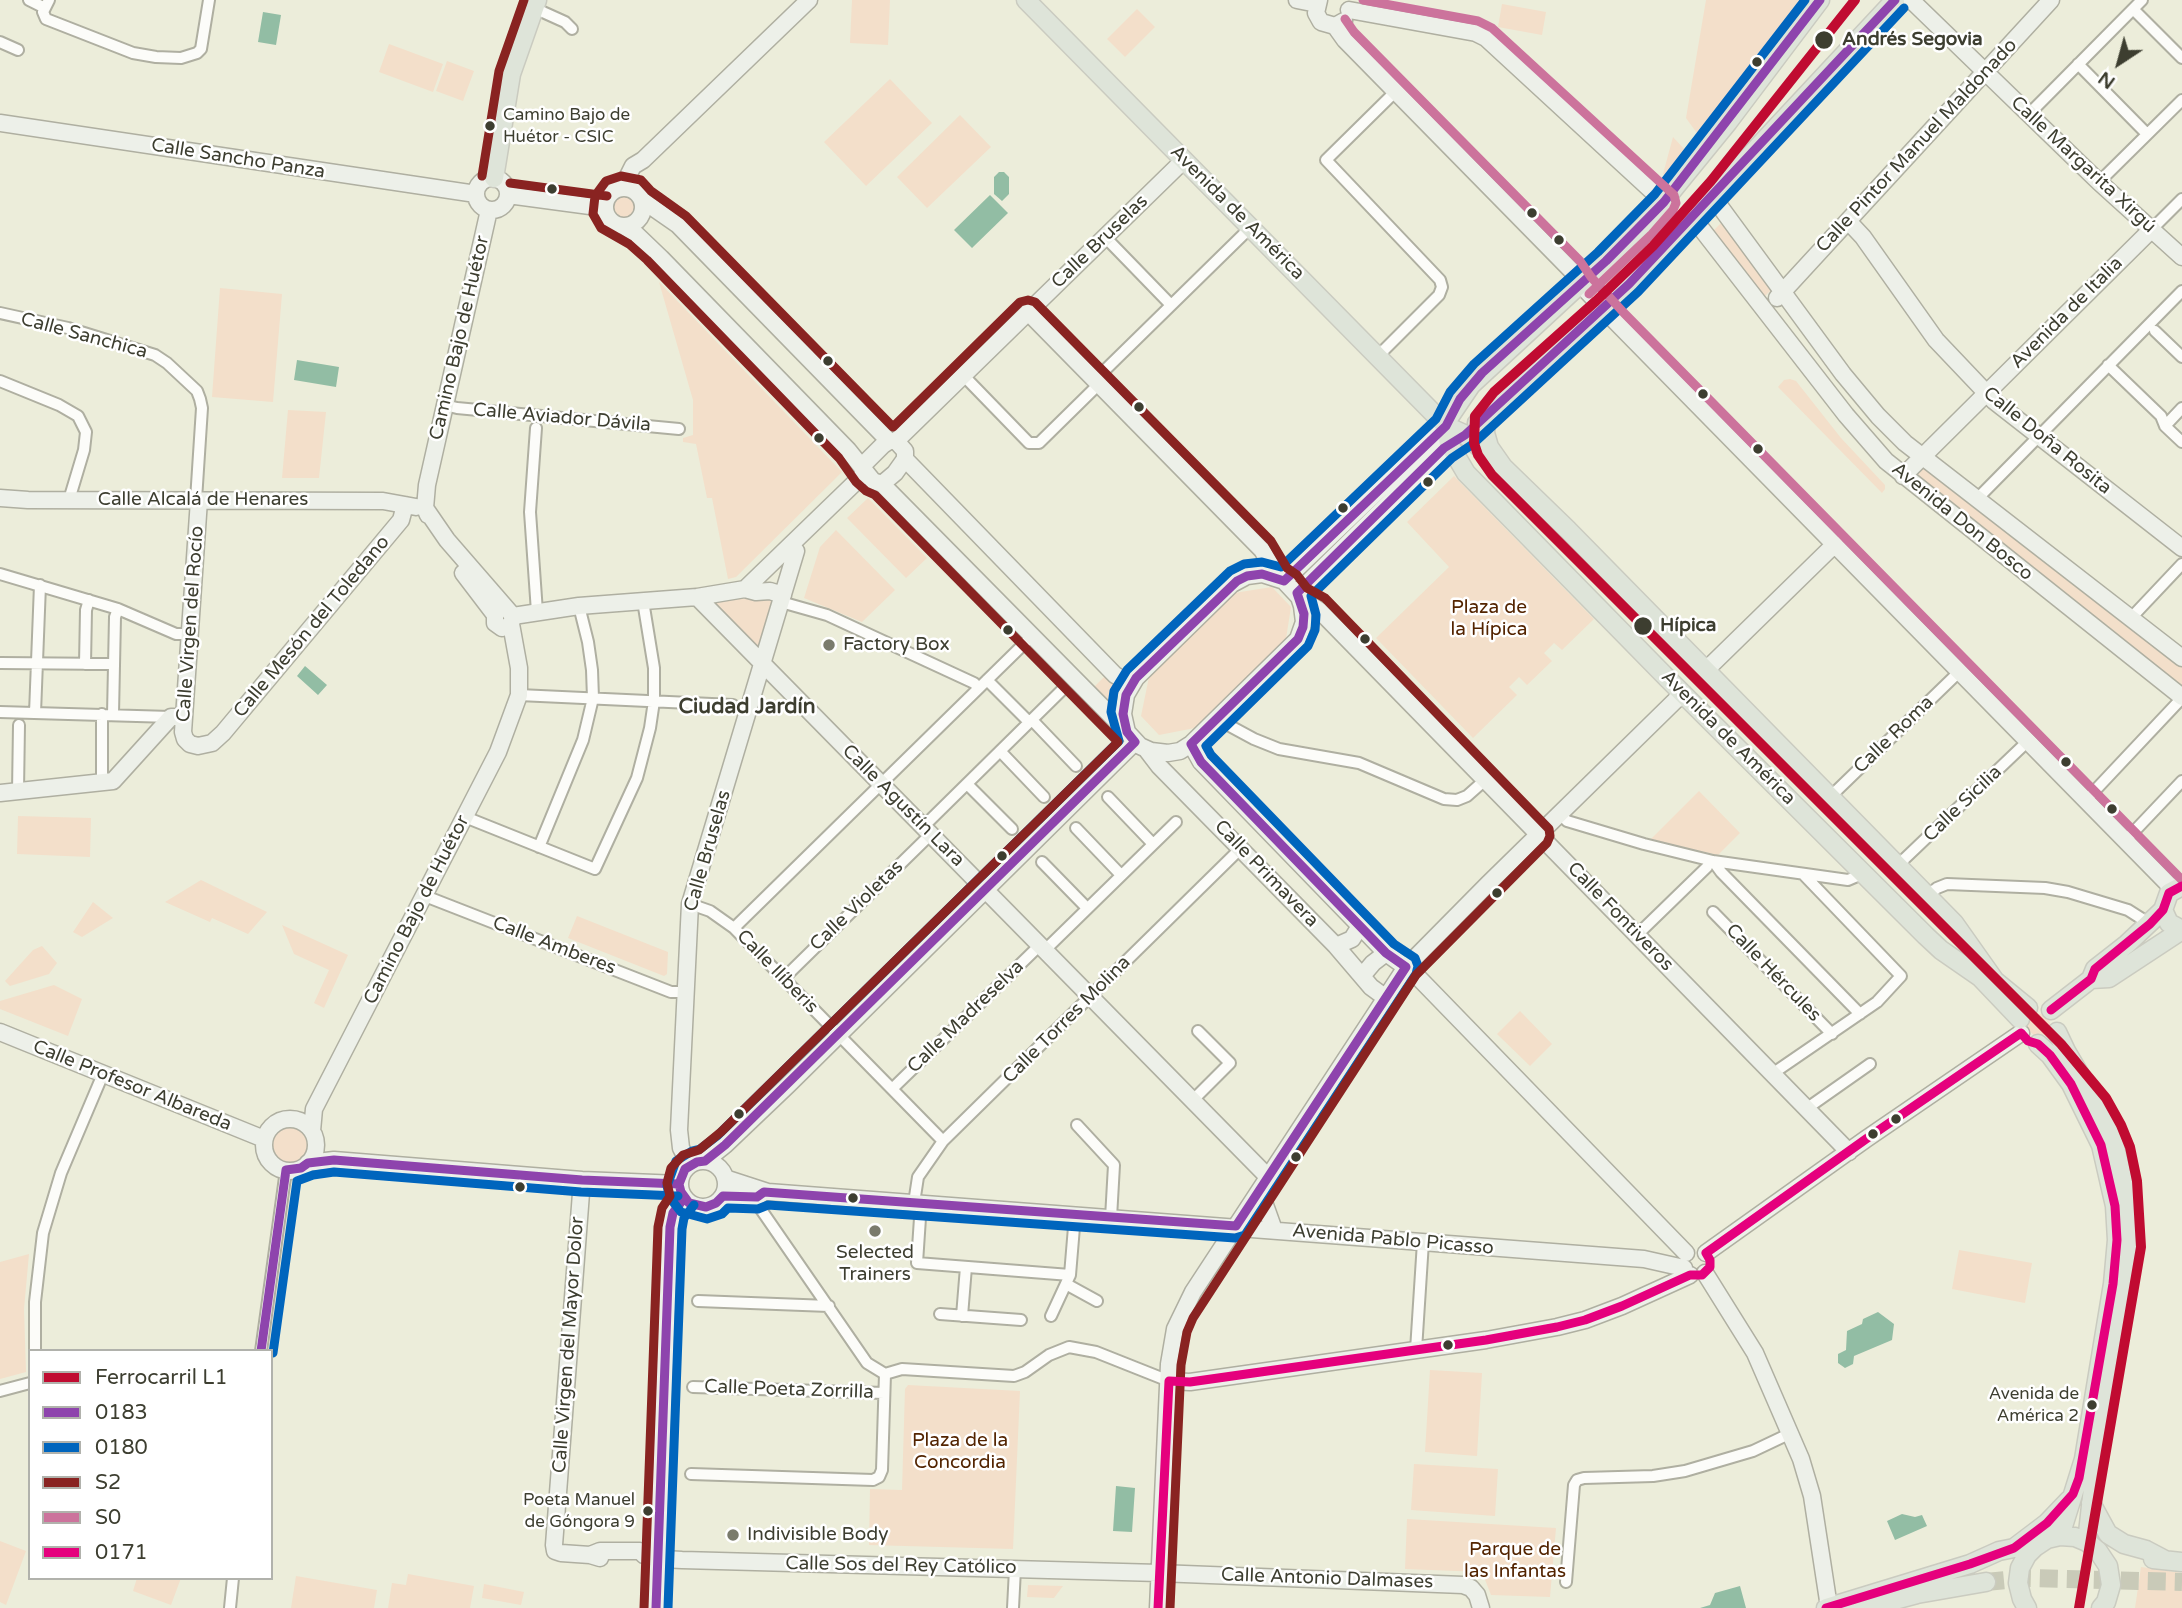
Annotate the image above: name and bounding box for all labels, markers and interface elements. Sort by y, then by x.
north arrow [2084,28,2154,98]
marker: Andrés Segovia [1813,29,1835,51]
place label: Andrés Segovia [1842,29,1983,51]
street label: Calle Pintor Manuel Maldonado [1812,34,2022,258]
unlabelled marker [1750,55,1764,69]
text: N [2094,67,2119,93]
street label: Calle Margarita Xirgú [2006,92,2160,238]
place label: Camino Bajo de Huétor - CSIC [503,106,630,146]
marker: Camino Bajo de Huétor - CSIC [483,119,497,133]
street label: Calle Sancho Panza [149,134,327,184]
street label: Avenida de América [1165,141,1309,285]
unlabelled marker [545,182,559,196]
street label: Calle Bruselas [1047,190,1153,294]
unlabelled marker [1525,206,1539,220]
street label: Camino Bajo de Huétor [425,233,495,443]
unlabelled marker [1552,233,1566,247]
street label: Avenida de Italia [2006,252,2128,374]
street label: Calle Sanchica [18,308,150,364]
unlabelled marker [821,354,835,368]
street label: Calle Doña Rosita [1978,382,2116,500]
unlabelled marker [1696,387,1710,401]
street label: Calle Aviador Dávila [472,399,652,437]
unlabelled marker [1132,400,1146,414]
unlabelled marker [812,431,826,445]
unlabelled marker [1751,442,1765,456]
street label: Avenida Don Bosco [1887,458,2037,586]
unlabelled marker [1421,475,1435,489]
street label: Calle Alcalá de Henares [98,489,308,511]
unlabelled marker [1336,501,1350,515]
street label: Calle Virgen del Rocío [173,525,209,723]
street label: Calle Mesón del Toledano [229,531,395,723]
park label: Plaza de la Hípica [1451,597,1527,641]
marker: Hípica [1632,615,1654,637]
place label: Hípica [1660,615,1716,637]
unlabelled marker [1001,623,1015,637]
unlabelled marker [1358,632,1372,646]
place label: Factory Box [843,634,950,656]
marker: Factory Box [821,637,837,653]
street label: Avenida de América [1656,666,1800,810]
street label: Calle Roma [1849,691,1939,779]
district label: Ciudad Jardín [679,694,815,720]
street label: Calle Agustín Lara [837,740,969,872]
unlabelled marker [2059,755,2073,769]
street label: Calle Sicilia [1919,761,2007,847]
street label: Calle Bruselas [680,788,736,914]
unlabelled marker [2105,802,2119,816]
street label: Camino Bajo de Huétor [359,812,475,1008]
street label: Calle Primavera [1209,816,1323,932]
unlabelled marker [995,849,1009,863]
street label: Calle Violetas [806,856,908,956]
street label: Calle Fontiveros [1562,858,1678,976]
unlabelled marker [1490,886,1504,900]
street label: Calle Amberes [489,912,619,980]
street label: Calle Hércules [1721,919,1825,1027]
street label: Calle Ilíberis [731,925,823,1019]
street label: Calle Torres Molina [998,951,1136,1089]
street label: Calle Madreselva [903,956,1029,1078]
street label: Calle Profesor Albareda [29,1036,235,1136]
unlabelled marker [732,1107,746,1121]
unlabelled marker [1889,1112,1903,1126]
unlabelled marker [1866,1127,1880,1141]
unlabelled marker [1289,1150,1303,1164]
unlabelled marker [513,1180,527,1194]
unlabelled marker [846,1191,860,1205]
street label: Calle Virgen del Mayor Dolor [549,1216,589,1474]
street label: Avenida Pablo Picasso [1291,1220,1495,1260]
marker: Selected Trainers [867,1223,883,1239]
place label: Selected Trainers [836,1242,914,1286]
unlabelled marker [1441,1338,1455,1352]
legend [28,1349,273,1580]
text: Ferrocarril L1 [95,1365,228,1390]
street label: Calle Poeta Zorrilla [704,1376,874,1404]
place label: Avenida de América 2 [1989,1385,2079,1425]
marker: Avenida de América 2 [2085,1398,2099,1412]
text: 0183 [95,1400,148,1425]
park label: Plaza de la Concordia [912,1430,1008,1474]
text: 0180 [95,1435,148,1460]
text: S2 [95,1470,121,1495]
place label: Poeta Manuel de Góngora 9 [523,1491,635,1531]
marker: Poeta Manuel de Góngora 9 [641,1504,655,1518]
text: S0 [95,1505,121,1530]
place label: Indivisible Body [747,1524,888,1546]
marker: Indivisible Body [725,1527,741,1543]
park label: Parque de las Infantas [1464,1539,1566,1583]
text: 0171 [95,1540,148,1565]
street label: Calle Sos del Rey Católico [785,1553,1017,1579]
street label: Calle Antonio Dalmases [1220,1564,1434,1594]

